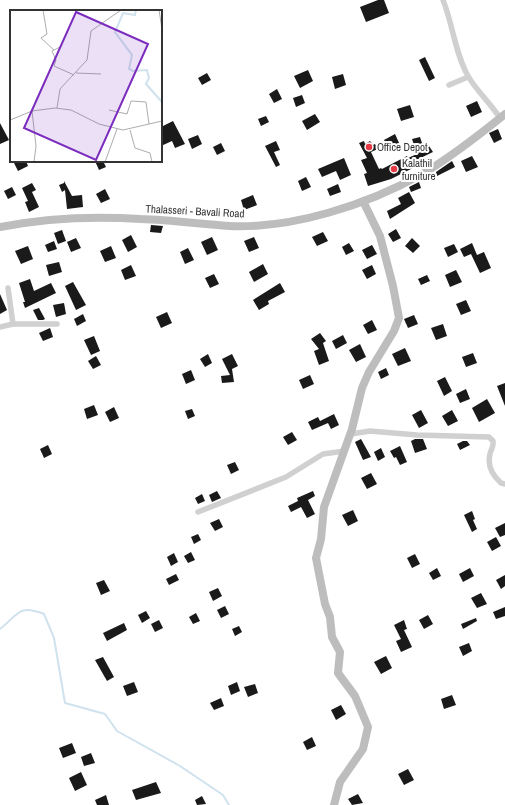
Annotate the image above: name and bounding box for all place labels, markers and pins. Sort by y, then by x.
place label: Office Depot [377,140,428,154]
marker: Office Depot [364,142,374,152]
place label: Kalathil furniture [402,156,436,183]
marker: Kalathil furniture [389,164,399,174]

